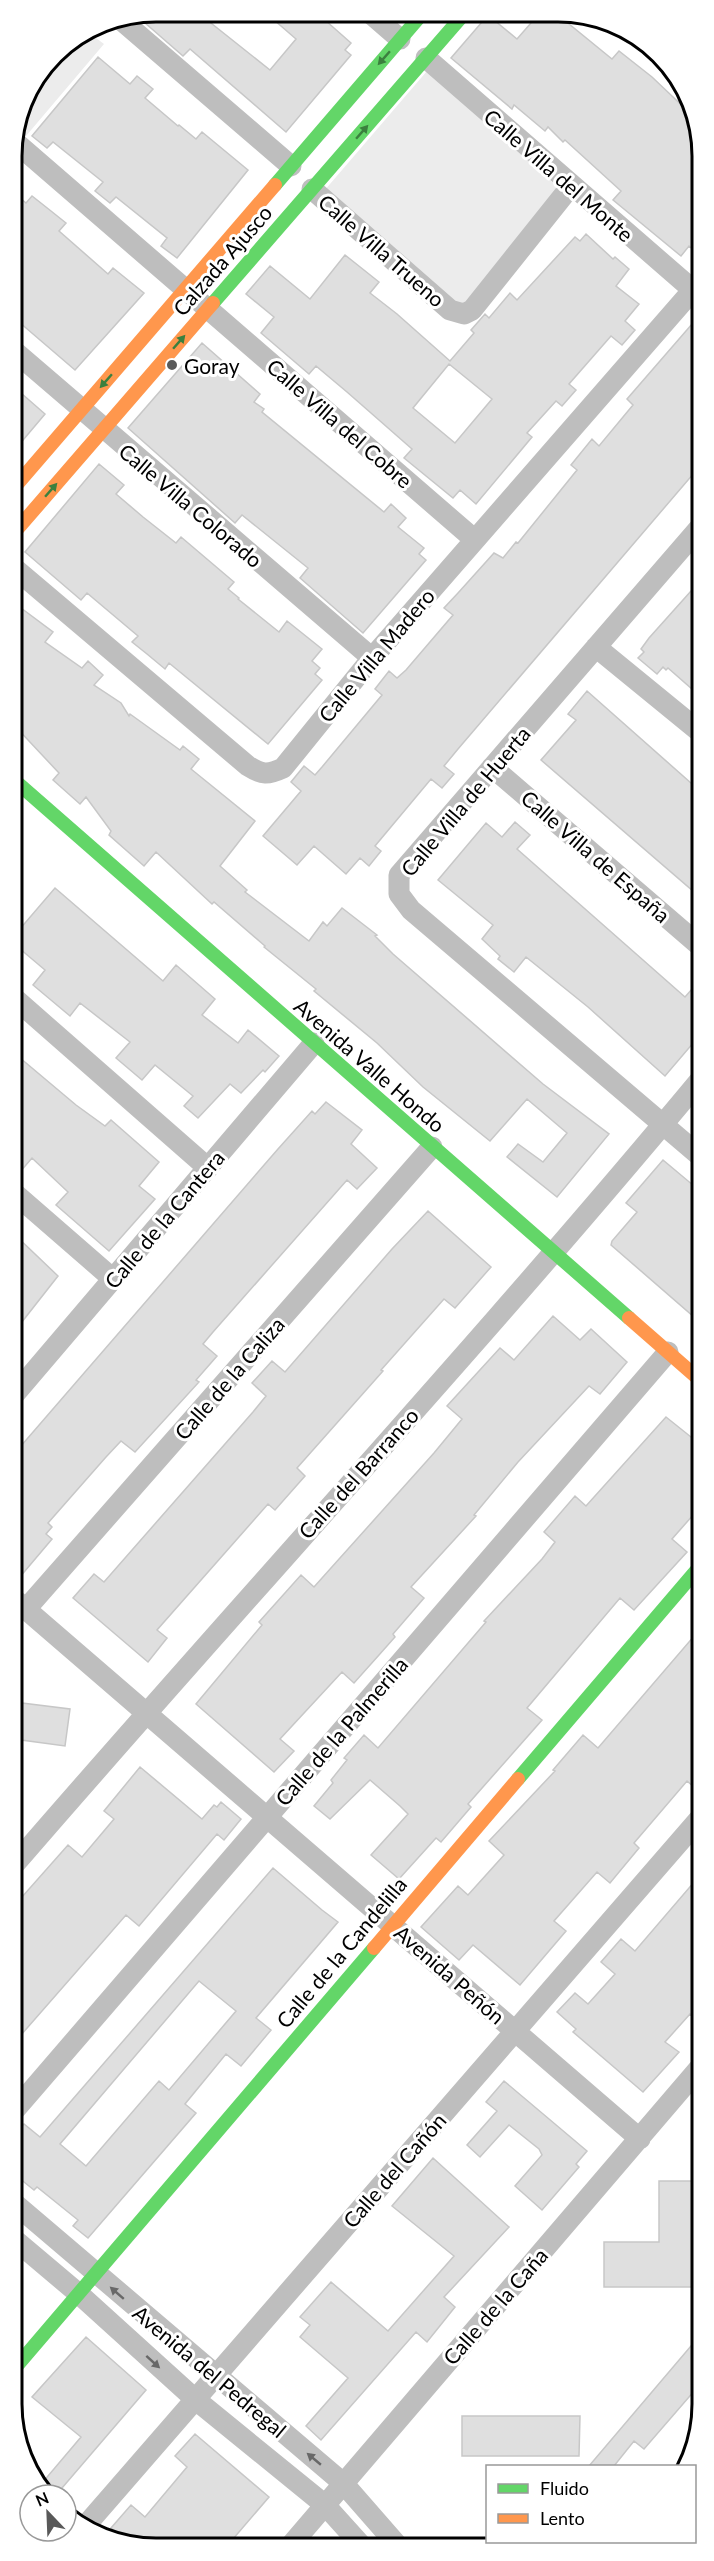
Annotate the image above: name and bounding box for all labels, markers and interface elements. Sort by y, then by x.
one-way arrow [378,50,391,65]
street label: Calle Villa del Monte [479,103,639,247]
one-way arrow [355,125,368,140]
street label: Calle Villa Trueno [314,189,450,312]
street label: Calzada Ajusco [167,200,277,320]
one-way arrow [172,335,185,350]
place label: Goray [184,353,240,378]
street label: Calle Villa del Cobre [262,353,418,493]
marker: Goray [165,358,179,372]
one-way arrow [100,373,113,388]
street label: Calle Villa Colorado [114,438,268,572]
one-way arrow [44,483,57,498]
street label: Calle Villa Madero [313,583,439,727]
street label: Calle Villa de Huerta [395,721,535,881]
street label: Calle Villa de España [517,785,675,927]
street label: Avenida Valle Hondo [290,993,450,1137]
street label: Calle de la Cantera [99,1145,229,1293]
street label: Calle de la Caliza [169,1312,289,1444]
street label: Calle del Barranco [293,1403,423,1543]
street label: Calle de la Palmerilla [270,1652,412,1810]
street label: Calle de la Candelilla [271,1871,411,2033]
street label: Avenida Peñón [390,1919,510,2029]
street label: Calle del Cañón [337,2108,451,2232]
street label: Calle de la Caña [438,2243,552,2369]
one-way arrow [109,2286,125,2299]
street label: Avenida del Pedregal [128,2300,292,2442]
one-way arrow [146,2355,161,2369]
one-way arrow [306,2453,322,2466]
legend [486,2465,696,2543]
text: Fluido [540,2477,589,2499]
north arrow [18,2483,78,2543]
text: N [33,2488,51,2510]
text: Lento [540,2507,585,2529]

